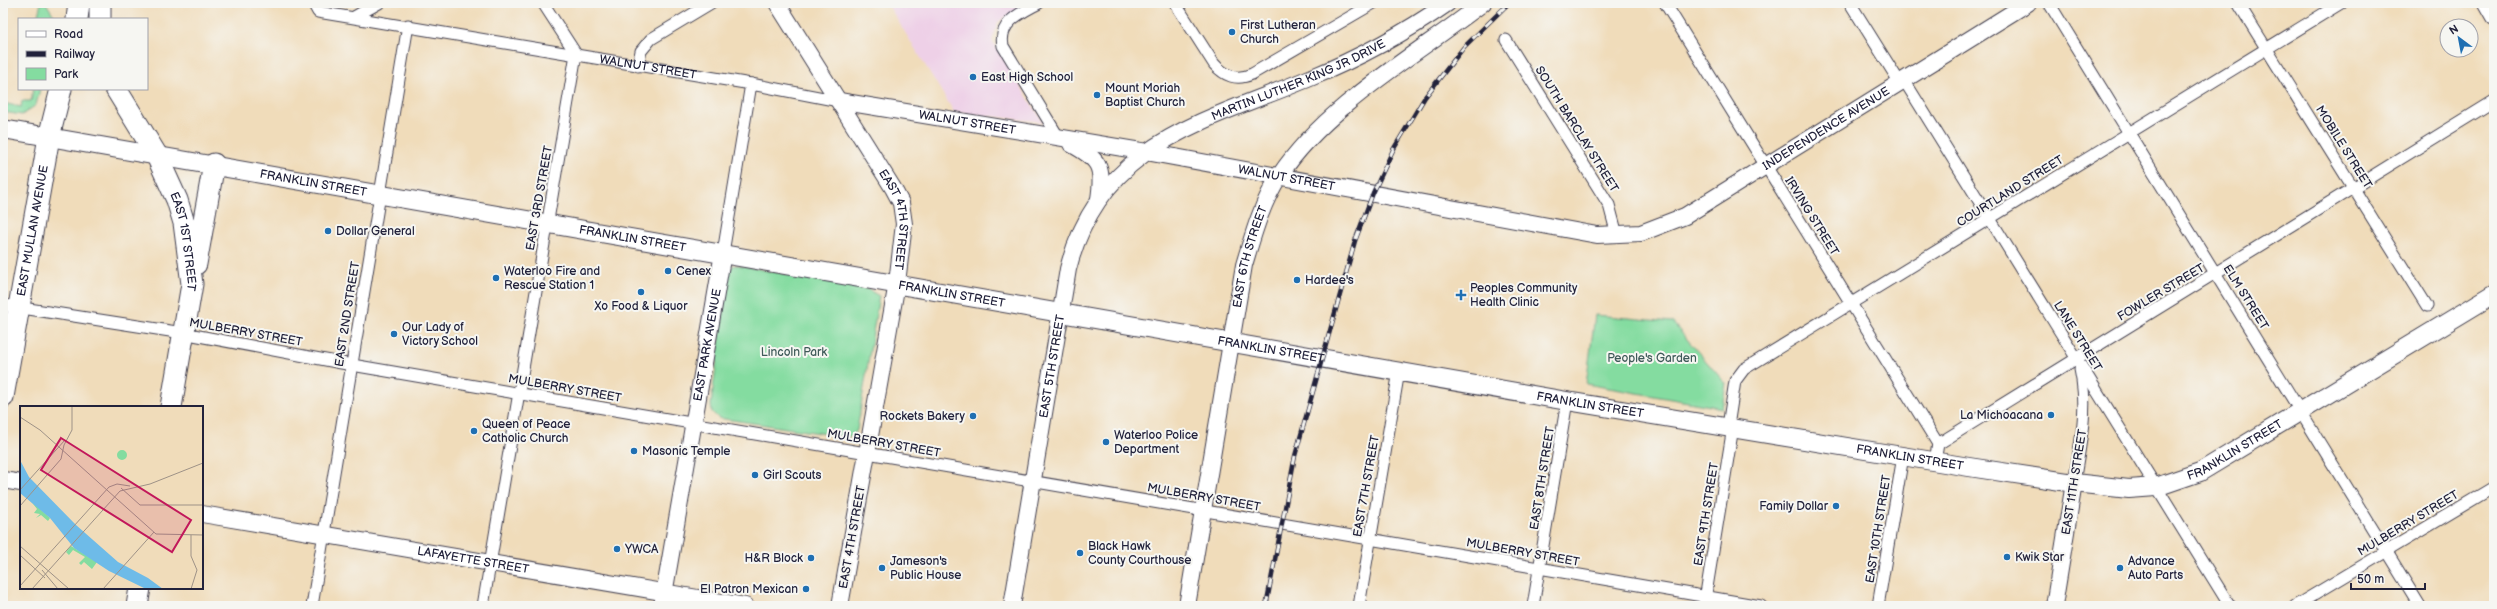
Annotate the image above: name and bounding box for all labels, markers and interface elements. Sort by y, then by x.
legend [18,18,148,90]
place label: First Lutheran Church [1240,18,1316,47]
north arrow [2439,18,2479,58]
text: N [2447,22,2461,38]
text: Road [54,27,83,42]
marker: First Lutheran Church [1227,27,1237,37]
street label: MARTIN LUTHER KING JR DRIVE [1209,36,1388,124]
text: Railway [54,47,96,62]
street label: WALNUT STREET [598,52,699,83]
street label: SOUTH BARCLAY STREET [1532,63,1622,196]
text: Park [54,67,78,82]
place label: East High School [981,70,1073,85]
marker: East High School [968,72,978,82]
place label: Mount Moriah Baptist Church [1105,81,1185,110]
street label: INDEPENDENCE AVENUE [1760,84,1893,174]
marker: Mount Moriah Baptist Church [1092,90,1102,100]
street label: MOBILE STREET [2312,103,2376,192]
street label: WALNUT STREET [917,107,1018,138]
street label: EAST 3RD STREET [523,144,556,252]
street label: COURTLAND STREET [1954,152,2067,230]
street label: WALNUT STREET [1237,162,1337,195]
street label: EAST MULLAN AVENUE [14,164,52,297]
street label: FRANKLIN STREET [259,167,369,200]
street label: EAST 4TH STREET [875,167,911,271]
street label: IRVING STREET [1781,174,1842,259]
street label: EAST 1ST STREET [166,190,199,293]
street label: EAST 6TH STREET [1230,203,1271,309]
street label: FRANKLIN STREET [578,222,688,256]
place label: Dollar General [336,224,415,239]
marker: Dollar General [323,226,333,236]
street label: EAST 2ND STREET [332,260,363,368]
street label: FOWLER STREET [2115,260,2208,324]
street label: ELM STREET [2220,262,2272,333]
place label: Waterloo Fire and Rescue Station 1 [504,264,600,293]
place label: Cenex [676,264,711,279]
marker: Cenex [663,266,673,276]
marker: Waterloo Fire and Rescue Station 1 [491,273,501,283]
place label: Hardee's [1305,273,1354,288]
marker: Hardee's [1292,275,1302,285]
street label: FRANKLIN STREET [897,278,1007,311]
place label: Peoples Community Health Clinic [1470,281,1578,310]
marker: Xo Food & Liquor [636,287,646,297]
street label: EAST PARK AVENUE [691,288,725,402]
marker: Peoples Community Health Clinic [1455,289,1467,301]
street label: LANE STREET [2050,298,2106,375]
place label: Xo Food & Liquor [593,299,688,314]
street label: EAST 5TH STREET [1036,313,1068,419]
street label: MULBERRY STREET [188,315,305,350]
place label: Our Lady of Victory School [402,320,478,349]
marker: Our Lady of Victory School [389,329,399,339]
street label: FRANKLIN STREET [1216,333,1326,367]
park label: Lincoln Park [761,345,827,360]
park label: People's Garden [1607,351,1697,366]
street label: MULBERRY STREET [507,371,624,406]
street label: FRANKLIN STREET [1535,389,1646,422]
inset map [20,406,203,589]
place label: La Michoacana [1960,408,2043,423]
place label: Rockets Bakery [880,409,966,424]
marker: La Michoacana [2046,410,2056,420]
marker: Rockets Bakery [968,411,978,421]
street label: FRANKLIN STREET [2185,416,2286,484]
place label: Queen of Peace Catholic Church [482,417,570,446]
street label: EAST 8TH STREET [1527,425,1558,531]
marker: Queen of Peace Catholic Church [469,426,479,436]
street label: MULBERRY STREET [826,426,943,461]
street label: EAST 11TH STREET [2059,427,2090,536]
place label: Waterloo Police Department [1114,428,1198,457]
street label: EAST 7TH STREET [1350,433,1383,538]
marker: Waterloo Police Department [1101,437,1111,447]
street label: FRANKLIN STREET [1855,442,1965,474]
place label: Masonic Temple [642,444,730,459]
marker: Masonic Temple [629,446,639,456]
street label: EAST 9TH STREET [1691,461,1722,567]
place label: Girl Scouts [763,468,821,483]
marker: Girl Scouts [750,470,760,480]
street label: EAST 10TH STREET [1863,473,1895,584]
street label: MULBERRY STREET [1146,480,1263,515]
street label: EAST 4TH STREET [836,483,869,590]
street label: MULBERRY STREET [2355,487,2462,559]
place label: Family Dollar [1759,499,1829,514]
marker: Family Dollar [1831,501,1841,511]
street label: MULBERRY STREET [1465,535,1582,570]
place label: Black Hawk County Courthouse [1088,539,1191,568]
place label: YWCA [624,542,659,557]
street label: LAFAYETTE STREET [416,544,531,577]
marker: YWCA [612,544,622,554]
marker: Black Hawk County Courthouse [1075,548,1085,558]
place label: Kwik Star [2015,550,2065,565]
place label: H&R Block [745,551,803,566]
marker: Kwik Star [2002,552,2012,562]
marker: H&R Block [806,553,816,563]
place label: Jameson's Public House [890,554,961,583]
place label: Advance Auto Parts [2128,554,2183,583]
marker: Jameson's Public House [877,563,887,573]
marker: Advance Auto Parts [2115,563,2125,573]
scale bar [2351,565,2425,591]
text: 50 m [2357,572,2384,587]
place label: El Patron Mexican [700,582,798,597]
marker: El Patron Mexican [801,584,811,594]

